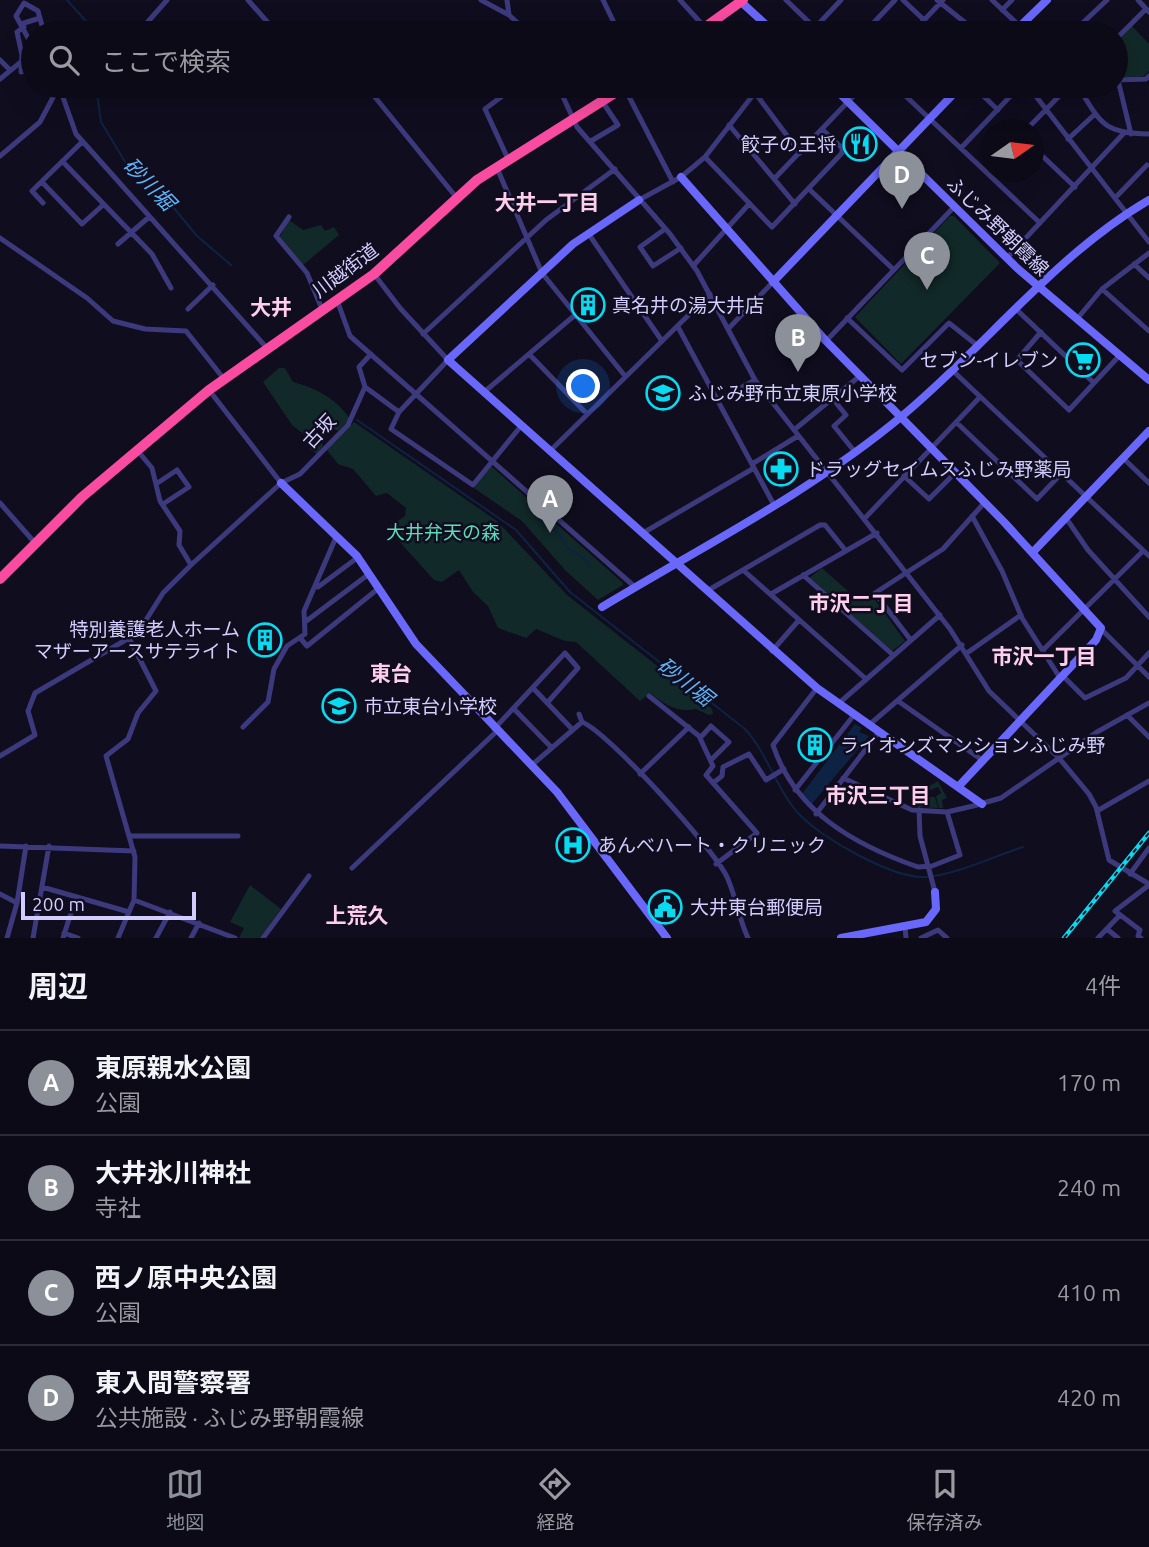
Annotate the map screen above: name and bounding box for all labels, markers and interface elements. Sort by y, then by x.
search box [21,21,1128,98]
icon: search [45,41,83,79]
text: ここで検索 [101,47,231,76]
north arrow [981,119,1044,182]
restaurant icon: 餃子の王将 [841,125,879,163]
place label: 餃子の王将 [741,133,836,155]
pin: D [879,151,925,209]
water label: 砂川堀 [119,152,182,216]
street label: ふじみ野朝霞線 [943,172,1053,280]
district label: 大井一丁目 [495,190,600,214]
pin: C [904,232,950,290]
street label: 川越街道 [308,238,382,302]
building icon: 真名井の湯大井店 [569,286,607,324]
place label: 真名井の湯大井店 [612,294,764,316]
district label: 大井 [250,295,292,319]
pin: B [775,314,821,372]
supermarket icon: セブン-イレブン [1064,341,1102,379]
place label: セブン-イレブン [920,349,1058,371]
your location [566,369,600,403]
school or university icon: ふじみ野市立東原小学校 [644,374,682,412]
place label: ふじみ野市立東原小学校 [688,382,897,404]
street label: 古坂 [298,410,340,452]
pharmacy icon: ドラッグセイムスふじみ野薬局 [762,450,800,488]
place label: ドラッグセイムスふじみ野薬局 [806,458,1072,480]
pin: A [527,475,573,533]
park label: 大井弁天の森 [386,521,500,543]
district label: 市沢二丁目 [809,591,914,615]
place label: 特別養護老人ホーム マザーアースサテライト [34,618,240,662]
building icon: 特別養護老人ホーム マザーアースサテライト [246,621,284,659]
district label: 市沢一丁目 [992,644,1097,668]
water label: 砂川堀 [653,652,720,712]
district label: 東台 [370,661,412,685]
school or university icon: 市立東台小学校 [320,687,358,725]
place label: 市立東台小学校 [364,695,497,717]
building icon: ライオンズマンションふじみ野 [796,726,834,764]
place label: ライオンズマンションふじみ野 [840,734,1106,756]
district label: 市沢三丁目 [826,783,931,807]
hospital icon: あんべハート・クリニック [554,826,592,864]
place label: あんべハート・クリニック [598,834,826,856]
public building icon: 大井東台郵便局 [646,888,684,926]
scale bar [21,889,196,921]
text: 200 m [32,893,85,915]
place label: 大井東台郵便局 [690,896,823,918]
district label: 上荒久 [326,903,389,927]
text: 周辺 [28,969,88,1003]
text: 4件 [1085,973,1121,998]
text: 東原親水公園 [95,1053,251,1082]
text: A [43,1070,59,1095]
text: 170 m [1057,1070,1121,1095]
text: 公園 [95,1090,141,1115]
text: 大井氷川神社 [95,1158,251,1187]
text: B [43,1175,59,1200]
text: 240 m [1057,1175,1121,1200]
text: 寺社 [95,1195,141,1220]
text: 西ノ原中央公園 [95,1263,277,1292]
text: C [44,1280,58,1305]
text: 410 m [1057,1280,1121,1305]
text: 公園 [95,1300,141,1325]
text: 東入間警察署 [95,1368,251,1397]
text: D [43,1385,59,1410]
text: 420 m [1057,1385,1121,1410]
text: 公共施設 · ふじみ野朝霞線 [95,1405,364,1430]
tab: 地図 [166,1465,204,1534]
tab: 経路 [536,1465,575,1534]
tab: 保存済み [907,1465,983,1534]

